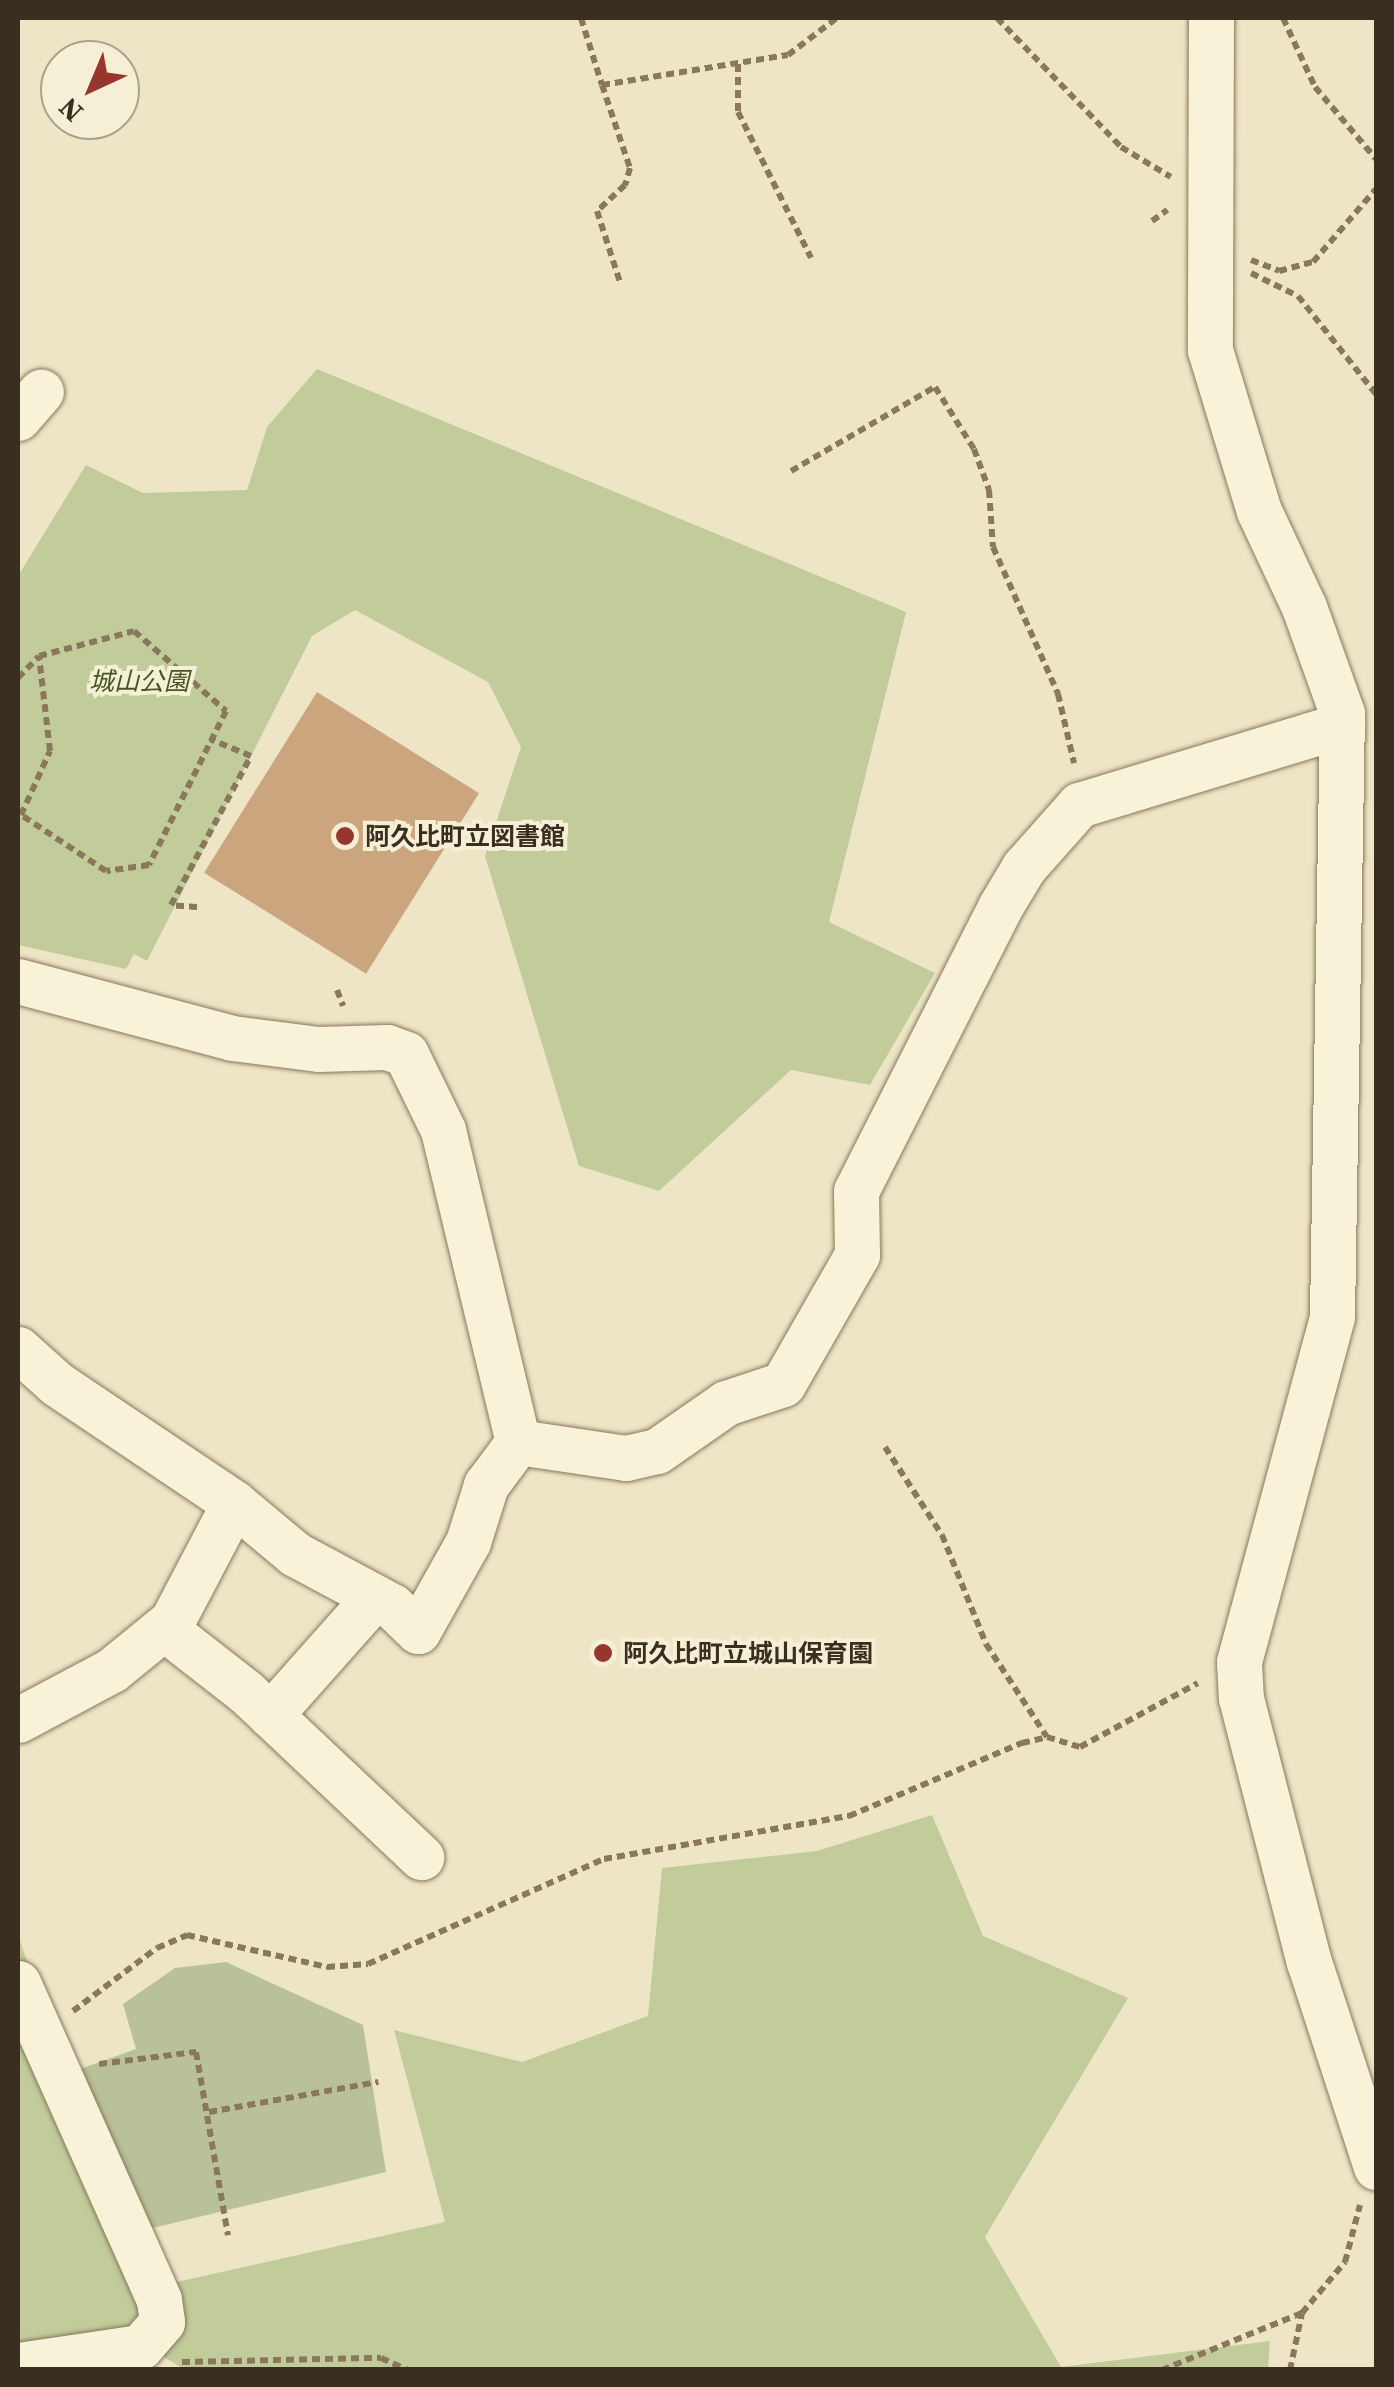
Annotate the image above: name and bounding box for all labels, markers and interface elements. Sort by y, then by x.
north arrow [40,40,140,140]
text: N [50,89,91,131]
park label: 城山公園 [89,666,189,696]
place label: 阿久比町立図書館 [365,821,565,851]
marker: 阿久比町立図書館 [334,825,356,847]
place label: 阿久比町立城山保育園 [623,1638,873,1668]
marker: 阿久比町立城山保育園 [592,1642,614,1664]

